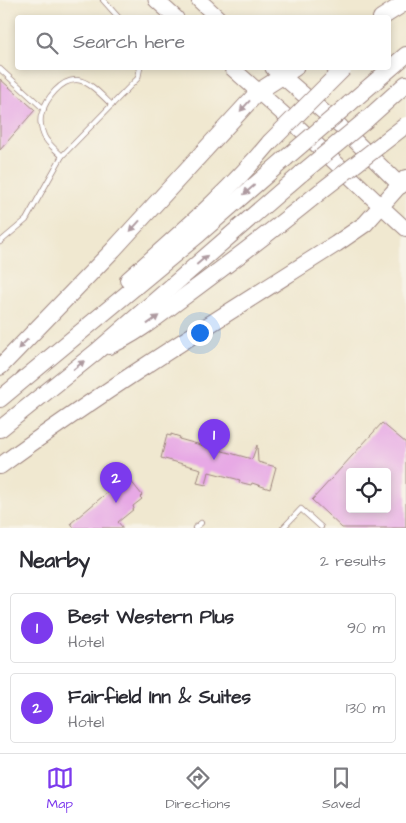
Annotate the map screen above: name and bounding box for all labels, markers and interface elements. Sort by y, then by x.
search box [15,15,391,70]
icon: search [33,29,61,57]
text: Search here [73,29,185,56]
one-way arrow [239,100,251,112]
one-way arrow [243,185,256,196]
one-way arrow [129,220,141,232]
one-way arrow [196,254,209,265]
one-way arrow [146,314,159,325]
your location [187,320,213,346]
one-way arrow [17,338,29,350]
one-way arrow [72,360,85,371]
pin: 1 [198,419,230,460]
pin: 2 [100,462,132,503]
map controls [346,468,391,513]
button: locate [346,468,391,513]
text: Nearby [20,546,90,575]
text: 2 results [320,550,386,572]
text: Best Western Plus [68,604,234,631]
text: 1 [36,617,38,639]
text: 90 m [347,617,385,639]
text: Hotel [68,631,104,653]
text: Fairfield Inn & Suites [68,684,251,711]
text: 2 [32,697,42,719]
text: 130 m [346,697,385,719]
text: Hotel [68,711,104,733]
tab: Map [46,764,74,814]
tab: Directions [165,764,230,814]
tab: Saved [322,764,360,814]

